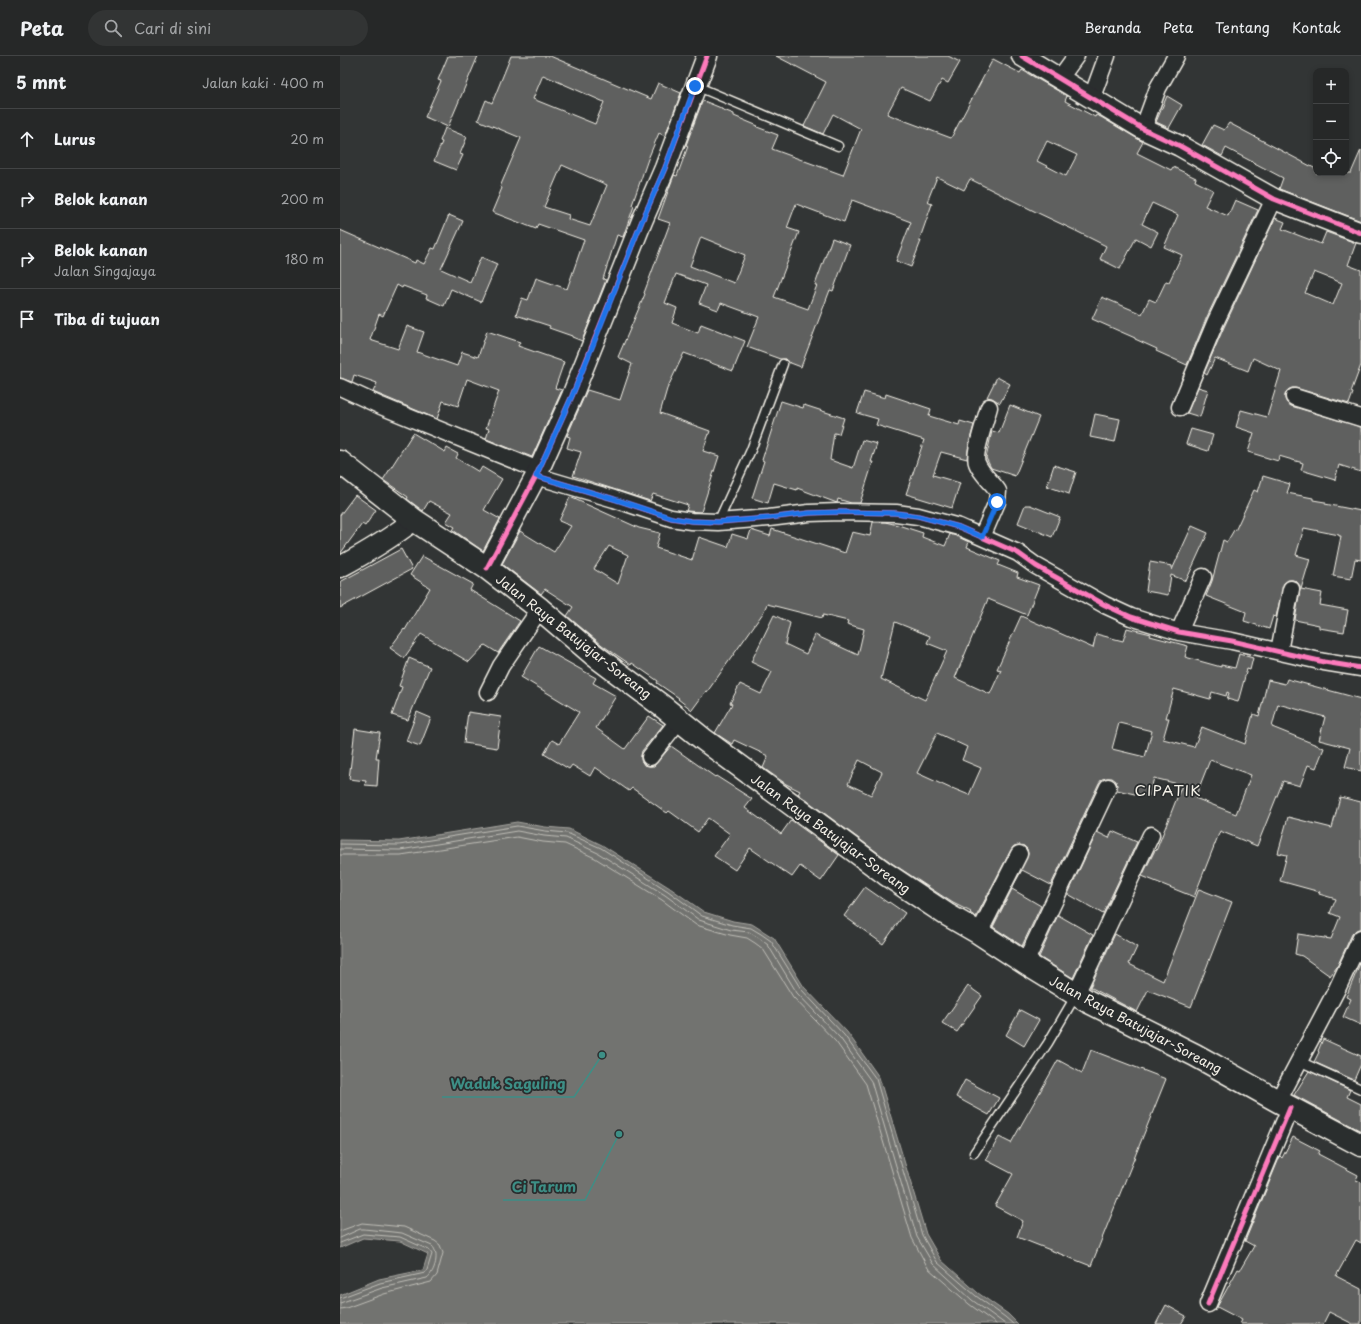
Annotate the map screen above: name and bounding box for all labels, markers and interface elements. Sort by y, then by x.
search box [88,10,368,46]
text: Peta [20,14,64,42]
text: Cari di sini [134,16,211,39]
icon: search [102,17,124,39]
text: Beranda [1084,17,1141,38]
text: Peta [1163,17,1193,38]
text: Tentang [1215,17,1270,38]
text: Kontak [1292,17,1341,38]
map controls [1313,68,1349,176]
button: + [1313,68,1349,104]
text: 5 mnt [16,69,67,95]
text: Jalan kaki · 400 m [202,73,324,92]
route end [686,77,704,95]
button: − [1313,104,1349,140]
text: Lurus [54,127,95,150]
icon: ahead [16,128,38,150]
text: 20 m [290,129,324,148]
button: locate [1313,140,1349,176]
text: Belok kanan [54,187,148,210]
icon: right [16,188,38,210]
text: 200 m [281,189,324,208]
text: Belok kanan [54,238,148,261]
icon: right [16,248,38,270]
text: 180 m [285,249,324,268]
text: Jalan Singajaya [54,261,156,280]
text: Tiba di tujuan [54,307,160,330]
icon: arrive [16,308,38,330]
route start [988,493,1006,511]
street label: Jalan Raya Batujajar-Soreang [492,569,656,703]
street label: Jalan Raya Batujajar-Soreang [747,769,915,897]
district label: CIPATIK [1134,778,1202,801]
street label: Jalan Raya Batujajar-Soreang [1046,970,1226,1078]
callout: Waduk Saguling [442,1071,574,1097]
text: Waduk Saguling [450,1073,566,1094]
callout: Ci Tarum [503,1174,585,1200]
text: Ci Tarum [512,1176,576,1197]

